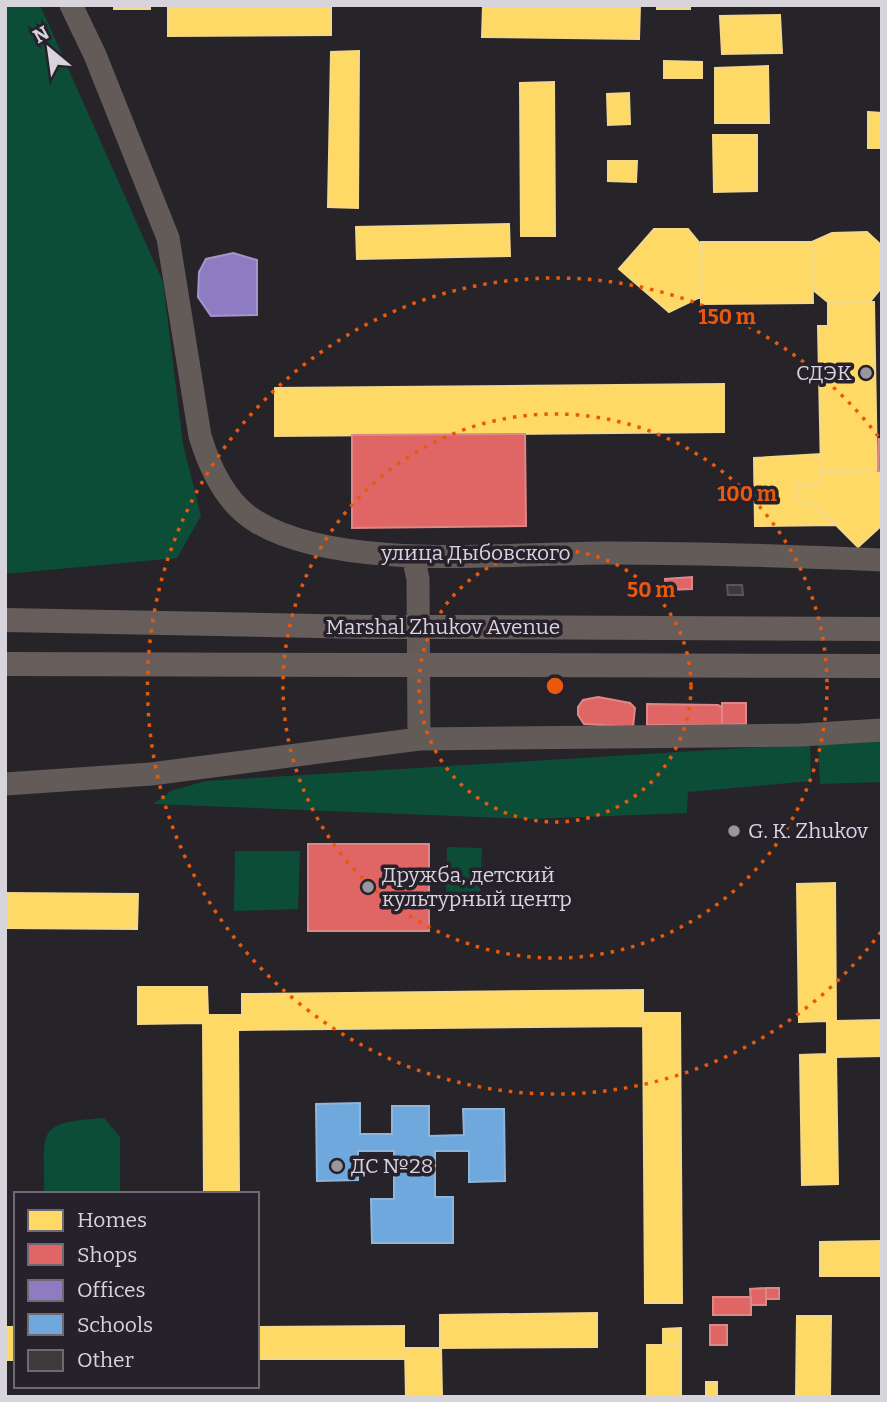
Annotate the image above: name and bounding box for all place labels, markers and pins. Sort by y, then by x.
place label: СДЭК [796,360,852,386]
marker: СДЭК [858,365,874,381]
centre of rings [543,674,567,698]
place label: G. K. Zhukov [748,818,869,844]
marker: G. K. Zhukov [726,823,742,839]
place label: Дружба, детский культурный центр [382,862,572,912]
marker: Дружба, детский культурный центр [360,879,376,895]
place label: ДС №28 [351,1153,433,1179]
marker: ДС №28 [329,1158,345,1174]

